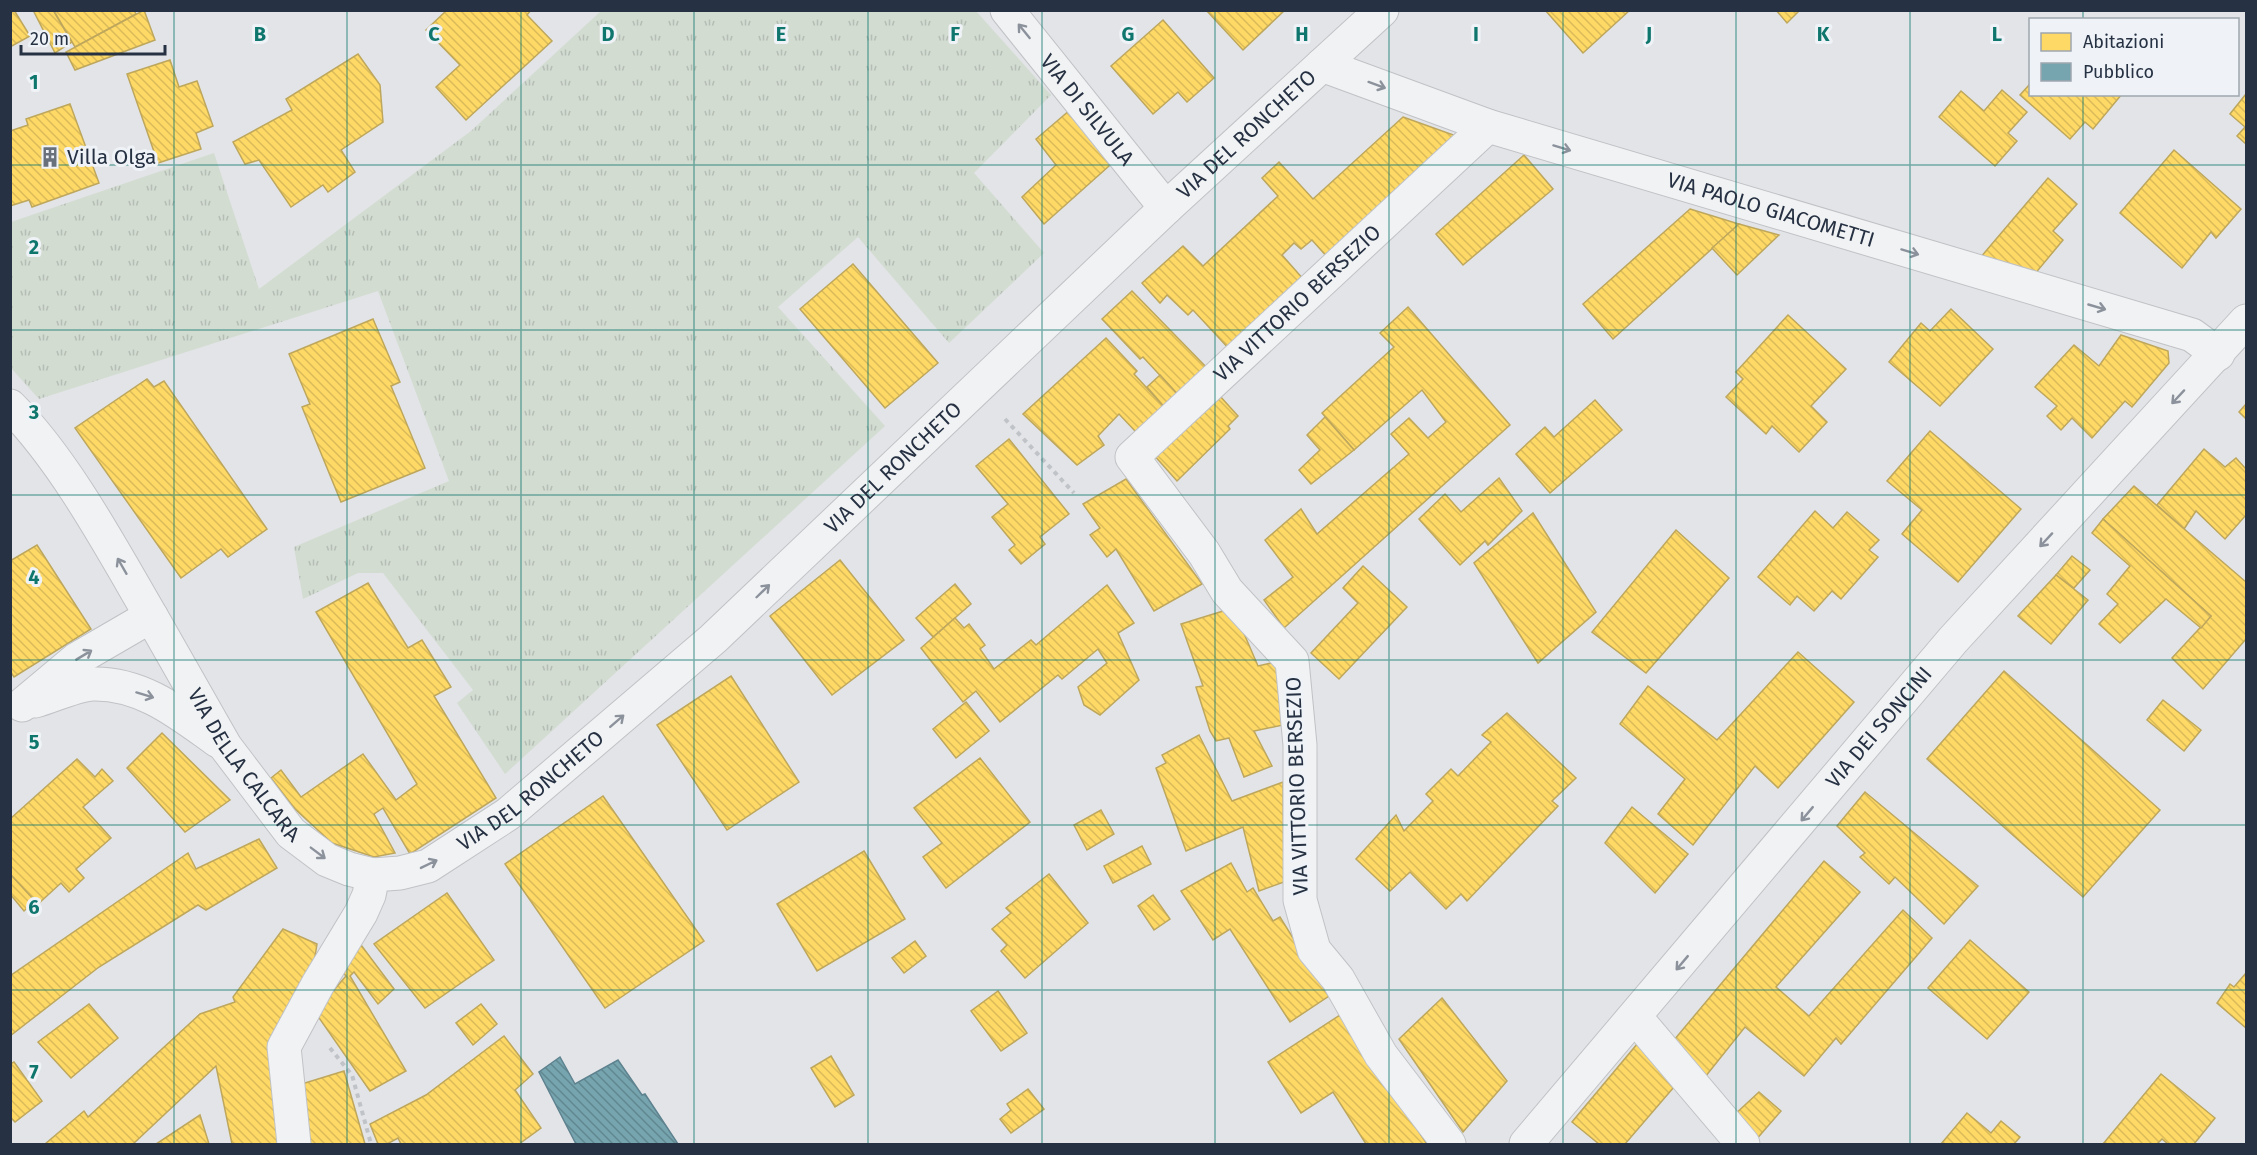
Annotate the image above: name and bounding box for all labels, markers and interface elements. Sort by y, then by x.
scale bar [21,18,165,56]
legend [2029,18,2239,96]
text: B [254,22,266,46]
text: C [428,22,440,46]
text: D [601,22,615,46]
text: E [776,22,786,46]
text: F [950,22,960,46]
text: G [1122,22,1134,46]
text: H [1295,22,1309,46]
text: I [1473,22,1479,46]
text: J [1645,22,1652,46]
text: K [1817,22,1830,46]
text: L [1992,22,2002,46]
one-way arrow [1017,24,1031,39]
text: 20 m [30,28,69,50]
text: Abitazioni [2083,31,2164,53]
street label: VIA DI SILVULA [1035,49,1140,171]
text: Pubblico [2083,61,2154,83]
street label: VIA DEL RONCHETO [1172,64,1322,204]
text: 1 [29,70,39,94]
one-way arrow [1367,81,1386,92]
one-way arrow [1552,143,1571,154]
place label: Villa Olga [67,144,156,170]
building icon: Villa Olga [38,145,62,169]
street label: VIA PAOLO GIACOMETTI [1664,167,1878,253]
street label: VIA VITTORIO BERSEZIO [1208,219,1386,387]
text: 2 [29,235,39,259]
one-way arrow [1900,247,1919,258]
one-way arrow [2087,302,2106,313]
one-way arrow [2171,389,2185,404]
street label: VIA DEL RONCHETO [819,396,967,539]
text: 3 [28,400,39,424]
one-way arrow [2039,532,2053,547]
one-way arrow [116,558,128,575]
text: 4 [28,565,40,589]
one-way arrow [755,584,770,598]
one-way arrow [75,649,92,661]
street label: VIA DEI SONCINI [1820,661,1938,793]
street label: VIA VITTORIO BERSEZIO [1280,676,1314,896]
street label: VIA DELLA CALCARA [182,684,305,848]
one-way arrow [135,690,154,701]
one-way arrow [609,714,624,728]
street label: VIA DEL RONCHETO [452,725,609,856]
text: 5 [29,730,40,754]
one-way arrow [1801,805,1814,821]
one-way arrow [309,846,325,859]
one-way arrow [420,857,438,869]
text: 6 [28,895,40,919]
one-way arrow [1675,955,1689,970]
text: 7 [29,1060,39,1084]

